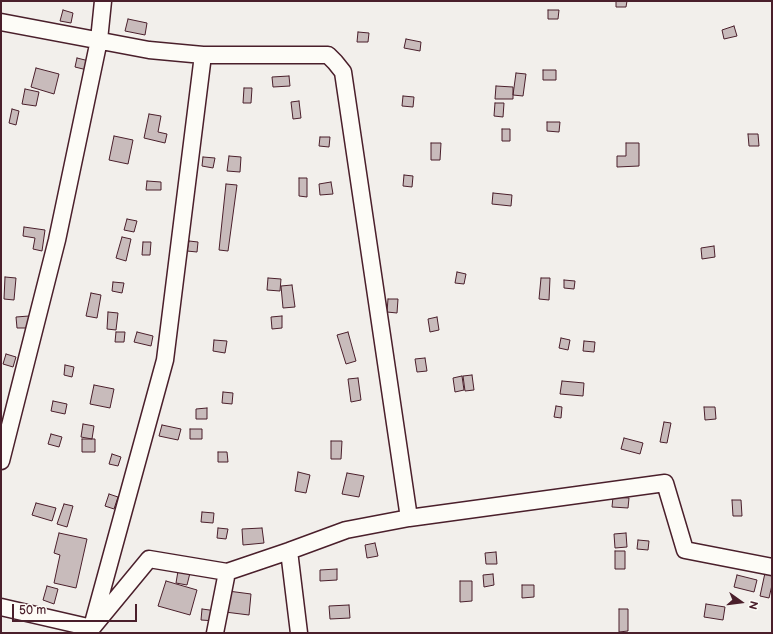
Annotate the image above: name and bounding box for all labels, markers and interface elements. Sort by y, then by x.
north arrow [721,582,761,622]
scale bar [14,596,139,622]
text: N [746,599,760,611]
text: 50 m [19,603,46,618]

